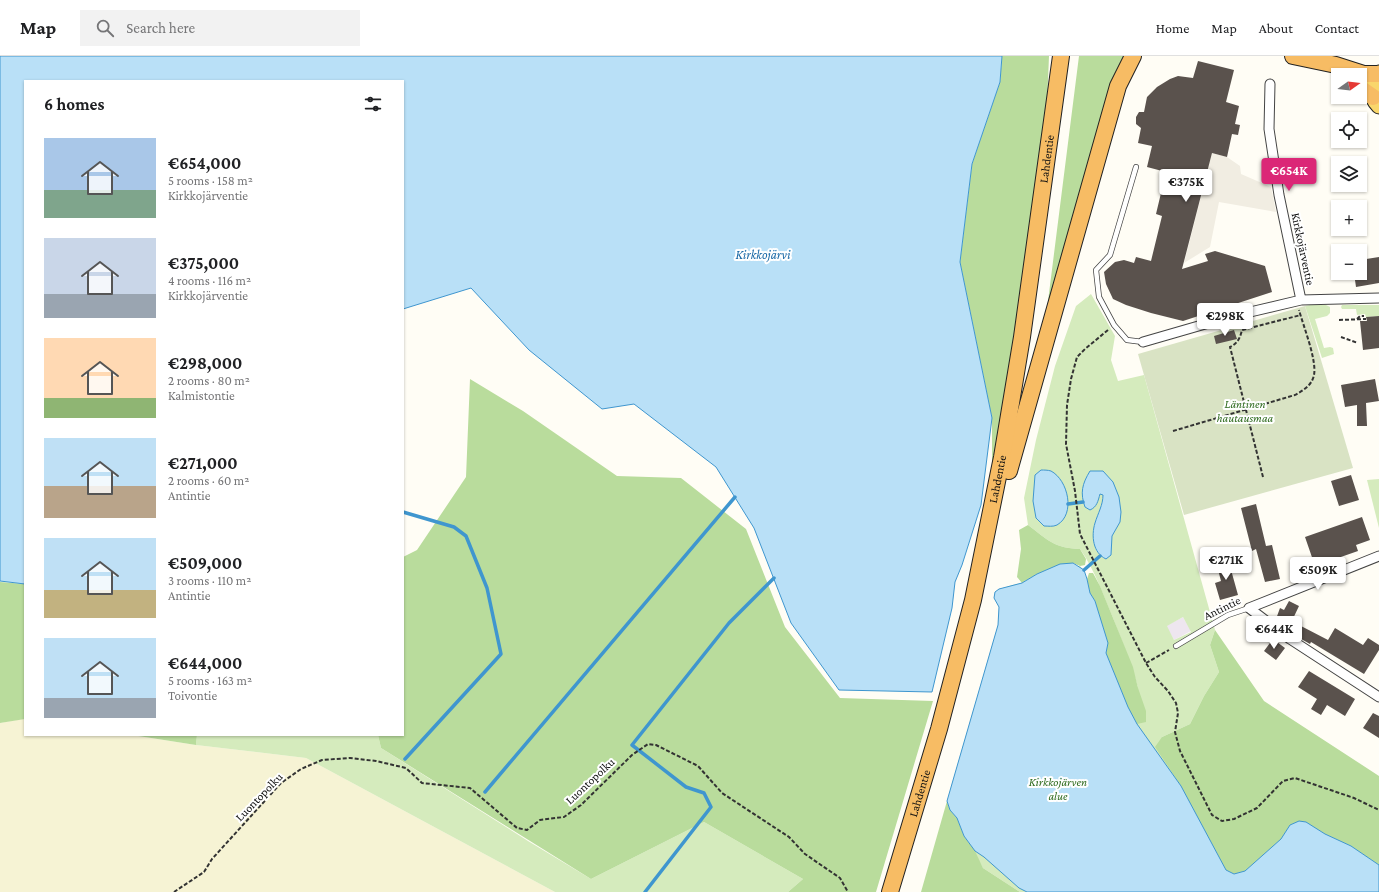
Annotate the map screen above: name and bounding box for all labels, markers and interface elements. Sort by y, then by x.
search box [80,10,360,46]
text: Map [20,17,56,38]
icon: search [94,17,116,39]
text: Search here [126,20,195,36]
text: Home [1156,20,1189,36]
text: Map [1211,20,1237,36]
text: About [1259,20,1293,36]
text: Contact [1315,20,1359,36]
north arrow [1331,68,1367,104]
map controls [1331,68,1367,280]
icon: filters [362,93,384,115]
text: 6 homes [44,95,104,114]
button: locate [1331,112,1367,148]
street label: Lahdentie [1036,134,1057,184]
icon: home [76,154,124,202]
text: €654,000 [168,154,241,173]
button: layers [1331,156,1367,192]
pin: €654K [1261,158,1317,192]
text: €654K [1270,163,1308,178]
pin: €375K [1158,169,1214,203]
text: 5 rooms · 158 m² [168,173,253,188]
text: €375K [1168,174,1204,189]
text: Kirkkojärventie [168,188,248,203]
button: + [1331,200,1367,236]
street label: Kirkkojärventie [1288,211,1318,287]
button: − [1331,244,1367,280]
water label: Kirkkojärvi [735,247,791,263]
icon: home [76,254,124,302]
text: €375,000 [168,254,239,273]
text: 4 rooms · 116 m² [168,273,251,288]
text: Kirkkojärventie [168,288,248,303]
pin: €298K [1197,303,1253,337]
text: €298K [1206,308,1244,323]
icon: home [76,354,124,402]
text: €298,000 [168,354,242,373]
text: 2 rooms · 80 m² [168,373,250,388]
text: Kalmistontie [168,388,235,403]
park label: Läntinen hautausmaa [1217,397,1274,425]
icon: home [76,454,124,502]
text: €271,000 [168,454,238,473]
street label: Lahdentie [986,454,1009,504]
text: 2 rooms · 60 m² [168,473,249,488]
text: Antintie [168,488,210,503]
pin: €271K [1198,547,1254,581]
text: €271K [1209,552,1243,567]
icon: home [76,554,124,602]
text: €509,000 [168,554,242,573]
pin: €509K [1290,557,1346,591]
text: €509K [1299,562,1337,577]
text: 3 rooms · 110 m² [168,573,251,588]
text: Antintie [168,588,210,603]
street label: Antintie [1201,593,1243,623]
pin: €644K [1246,616,1302,650]
text: €644K [1255,621,1293,636]
icon: home [76,654,124,702]
text: €644,000 [168,654,242,673]
text: 5 rooms · 163 m² [168,673,252,688]
text: Toivontie [168,688,217,703]
street label: Luontopolku [563,754,618,807]
street label: Lahdentie [906,768,933,819]
street label: Luontopolku [232,769,286,824]
park label: Kirkkojärven alue [1029,775,1087,803]

